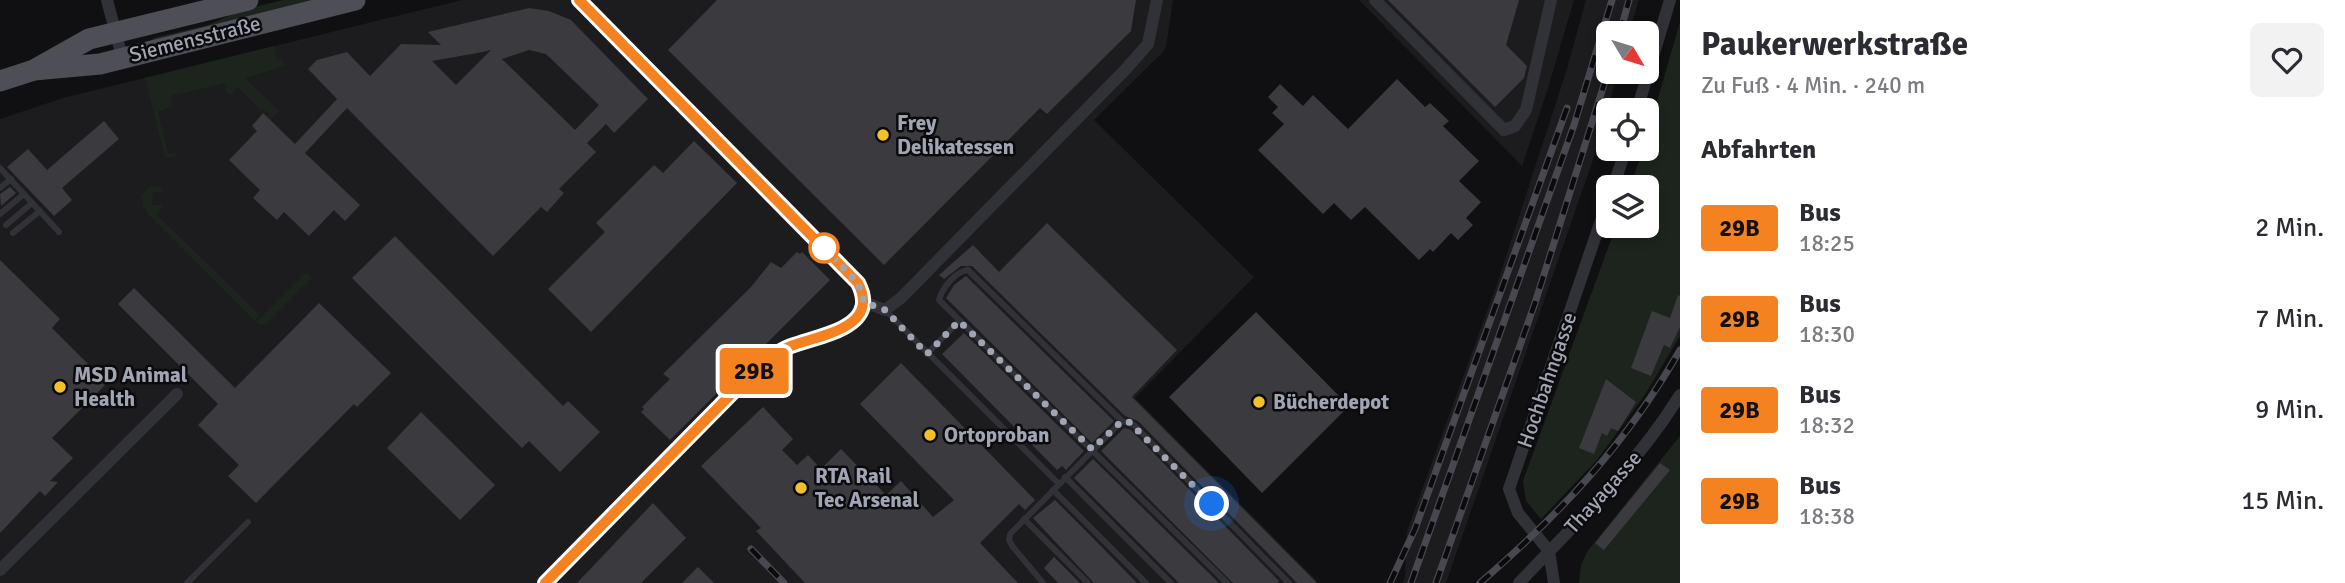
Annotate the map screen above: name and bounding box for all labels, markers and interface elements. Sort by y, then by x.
street label: Siemensstraße [127,10,263,68]
north arrow [1596,21,1659,84]
map controls [1596,21,1659,238]
button: heart [2250,23,2324,97]
text: Paukerwerkstraße [1701,24,1968,65]
text: Zu Fuß · 4 Min. · 240 m [1701,71,1925,100]
button: locate [1596,98,1659,161]
place label: Frey Delikatessen [897,110,1014,160]
marker: Frey Delikatessen [875,127,891,143]
text: Abfahrten [1701,134,1816,166]
button: layers [1596,175,1659,238]
text: Bus [1799,197,1841,229]
text: 2 Min. [2255,212,2324,244]
text: 29B [1719,213,1760,243]
text: 18:25 [1799,229,1855,258]
unlabelled marker [809,233,839,263]
text: Bus [1799,288,1841,320]
text: 7 Min. [2255,303,2324,335]
text: 29B [1719,304,1760,334]
street label: Hochbahngasse [1512,309,1582,451]
text: 18:30 [1799,320,1855,349]
line badge: 29B [714,348,794,394]
text: 29B [734,356,774,386]
place label: MSD Animal Health [74,362,188,412]
marker: MSD Animal Health [52,379,68,395]
text: Bus [1799,379,1841,411]
place label: Bücherdepot [1273,389,1389,415]
marker: Bücherdepot [1251,394,1267,410]
text: 9 Min. [2255,394,2324,426]
text: 29B [1719,395,1760,425]
text: 18:32 [1799,411,1855,440]
place label: Ortoproban [944,422,1050,448]
marker: Ortoproban [922,427,938,443]
street label: Thayagasse [1559,445,1647,539]
place label: RTA Rail Tec Arsenal [815,463,920,513]
text: Bus [1799,470,1841,502]
marker: RTA Rail Tec Arsenal [793,480,809,496]
text: 15 Min. [2241,485,2324,517]
your location [1194,486,1229,521]
text: 29B [1719,486,1760,516]
text: 18:38 [1799,502,1855,531]

